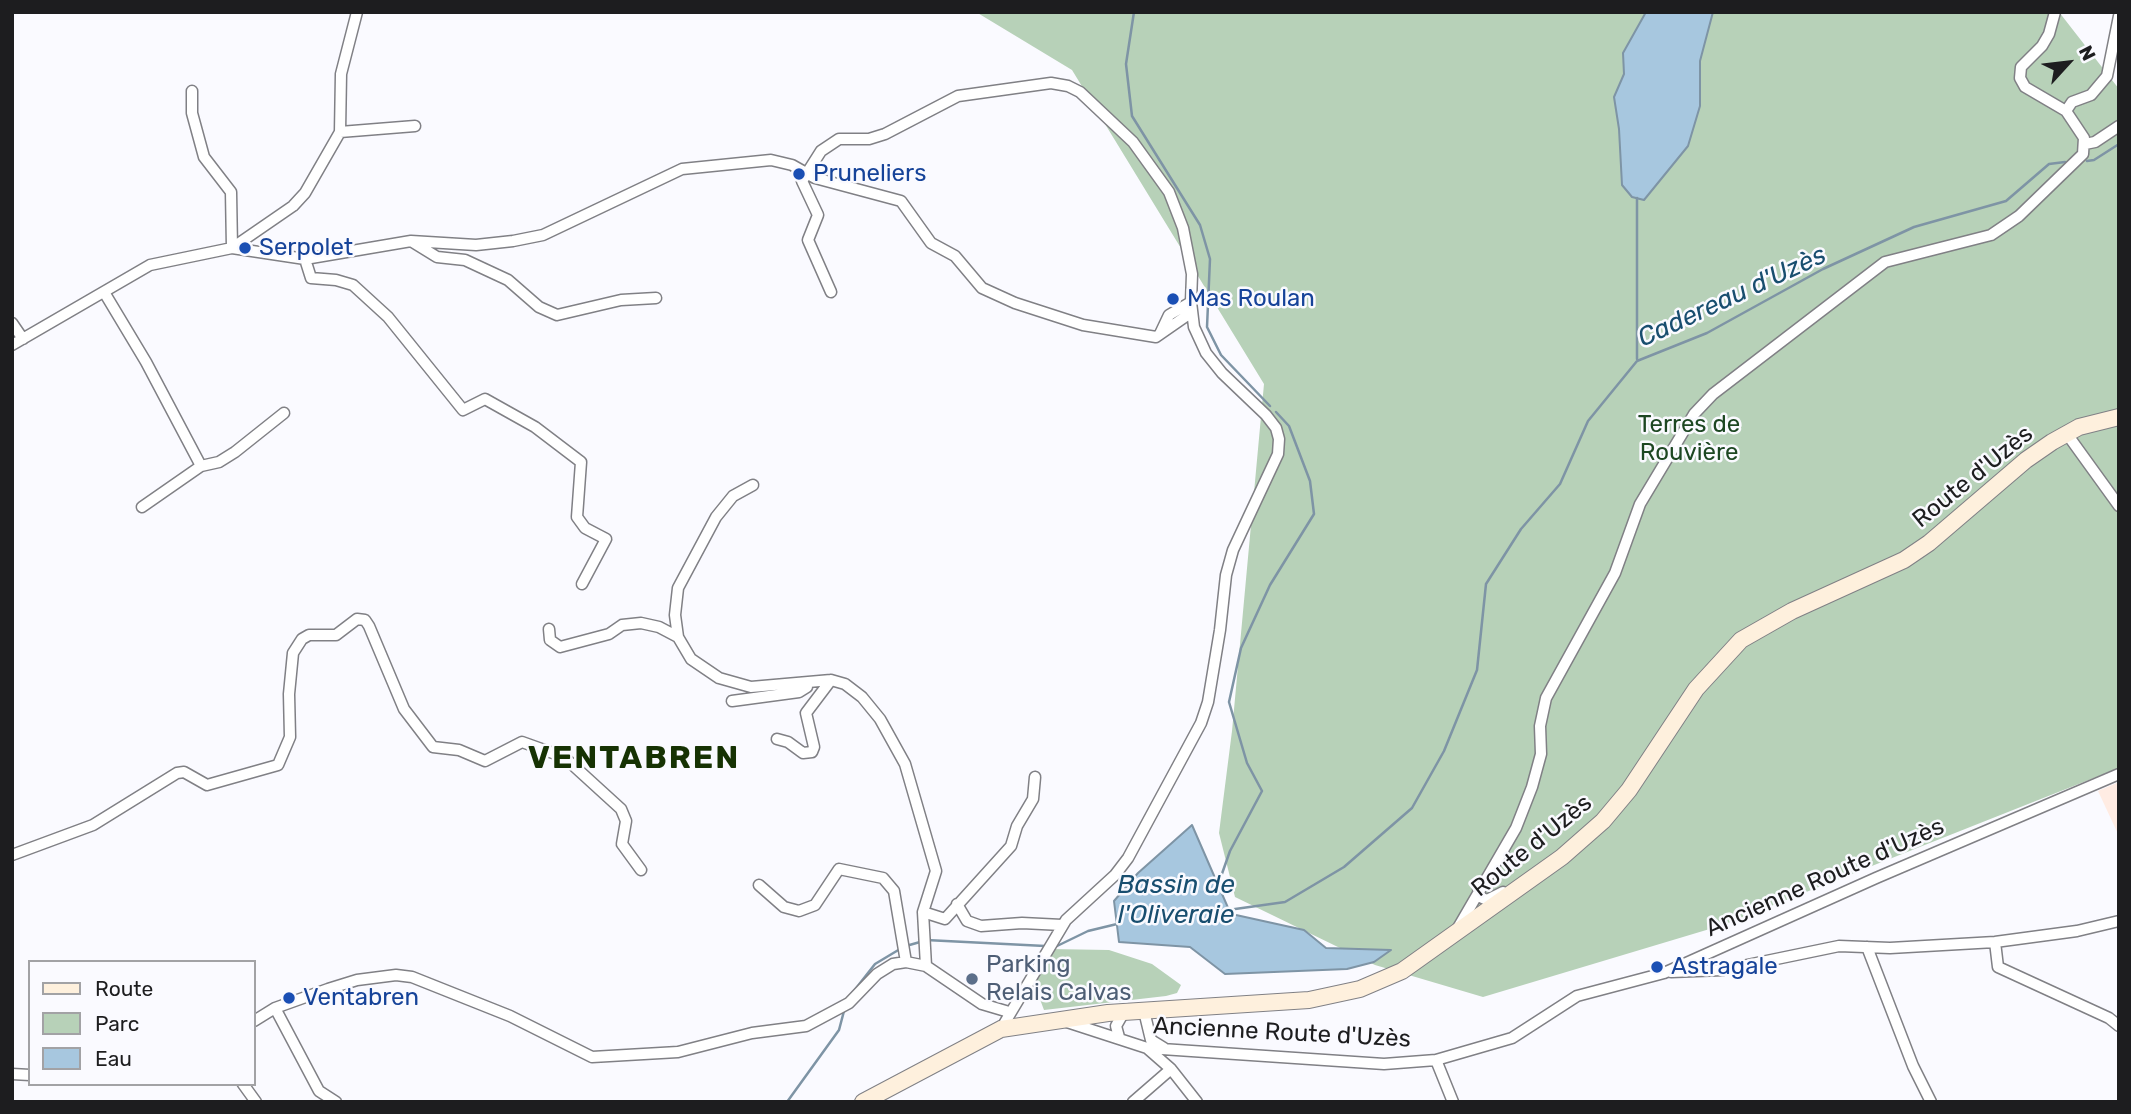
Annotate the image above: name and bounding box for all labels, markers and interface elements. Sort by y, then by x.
north arrow [2033,28,2103,98]
text: N [2074,42,2101,65]
place label: Pruneliers [813,160,926,188]
marker: Pruneliers [791,166,807,182]
place label: Serpolet [259,234,353,262]
marker: Serpolet [237,240,253,256]
water label: Cadereau d'Uzès [1633,240,1831,354]
place label: Mas Roulan [1187,285,1315,313]
marker: Mas Roulan [1165,291,1181,307]
park label: Terres de Rouvière [1638,411,1740,467]
street label: Route d'Uzès [1907,420,2039,534]
district label: VENTABREN [529,740,739,778]
street label: Route d'Uzès [1466,789,1598,903]
street label: Ancienne Route d'Uzès [1701,812,1949,944]
water label: Bassin de l'Oliveraie [1117,869,1235,931]
place label: Parking Relais Calvas [986,951,1131,1007]
place label: Astragale [1671,953,1778,981]
marker: Astragale [1649,959,1665,975]
legend [28,960,256,1086]
marker: Parking Relais Calvas [964,971,980,987]
text: Route [95,976,153,1001]
place label: Ventabren [303,984,419,1012]
marker: Ventabren [281,990,297,1006]
text: Parc [95,1011,139,1036]
street label: Ancienne Route d'Uzès [1152,1012,1412,1054]
text: Eau [95,1046,132,1071]

